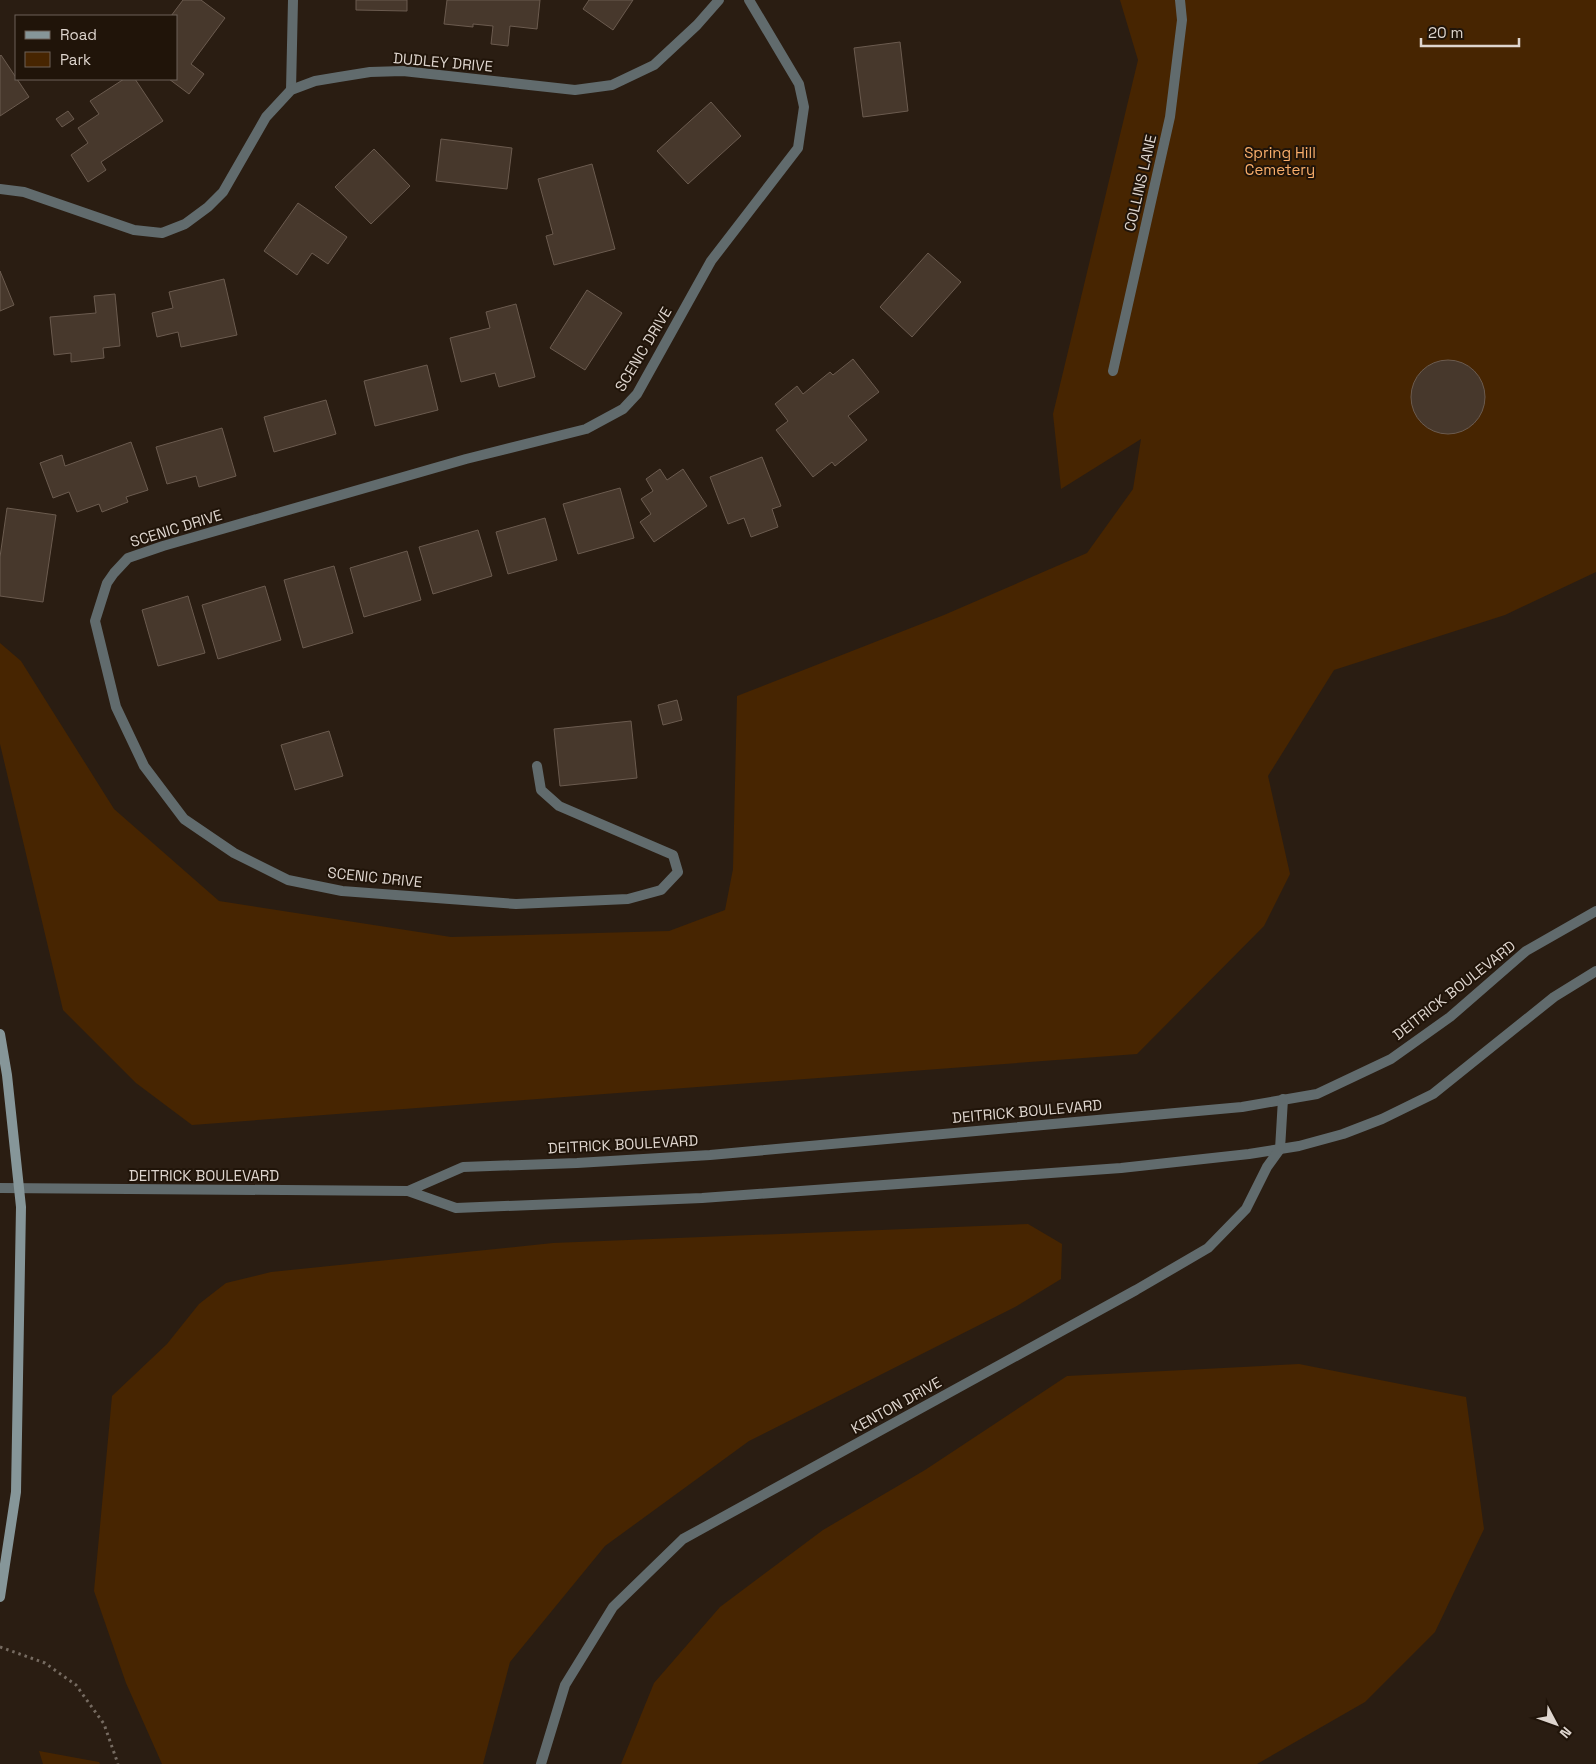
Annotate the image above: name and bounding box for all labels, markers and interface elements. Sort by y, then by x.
legend [15,15,178,80]
scale bar [1421,15,1518,47]
text: 20 m [1428,23,1463,42]
text: Road [60,25,97,44]
street label: DUDLEY DRIVE [392,48,494,76]
text: Park [60,50,91,69]
street label: COLLINS LANE [1120,133,1160,233]
park label: Spring Hill Cemetery [1244,143,1316,179]
street label: SCENIC DRIVE [610,303,676,395]
street label: SCENIC DRIVE [128,505,224,551]
street label: SCENIC DRIVE [327,863,423,891]
street label: DEITRICK BOULEVARD [1389,936,1519,1044]
street label: DEITRICK BOULEVARD [951,1095,1103,1127]
street label: DEITRICK BOULEVARD [547,1131,699,1157]
street label: DEITRICK BOULEVARD [129,1166,279,1185]
street label: KENTON DRIVE [847,1372,945,1438]
north arrow [1531,1699,1581,1749]
text: N [1556,1723,1576,1742]

